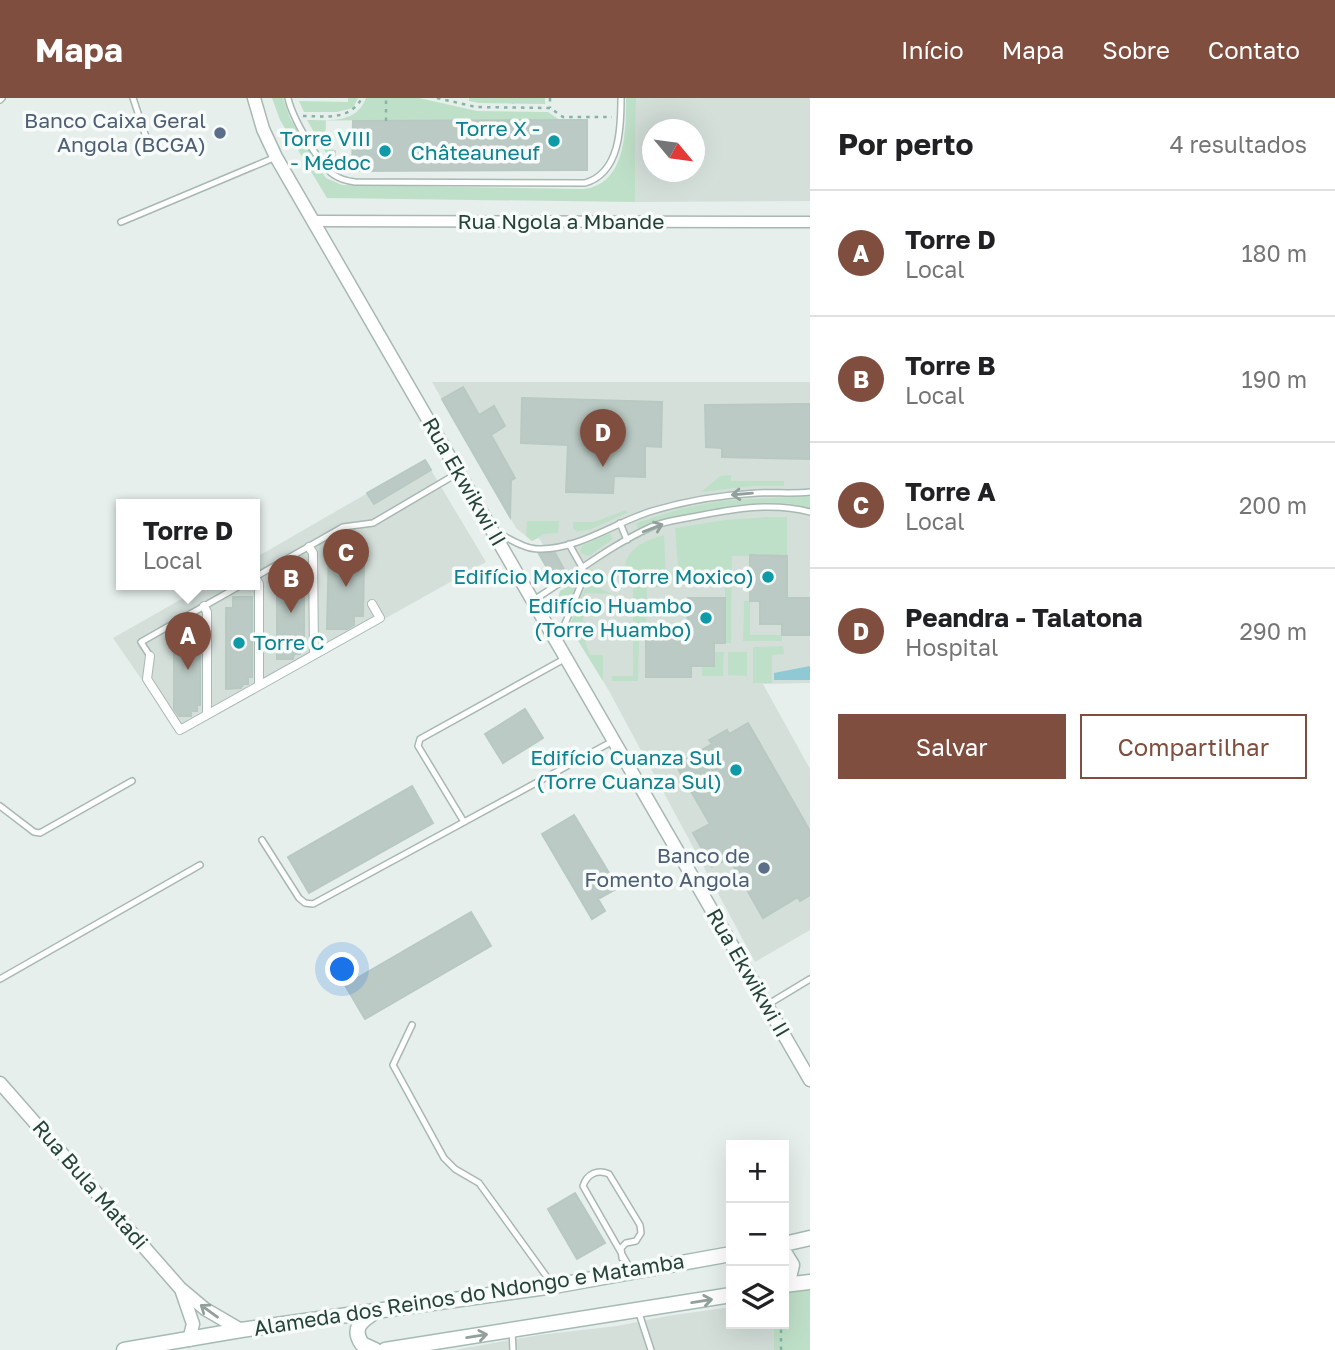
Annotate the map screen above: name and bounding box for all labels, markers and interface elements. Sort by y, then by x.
text: Mapa [35,30,123,69]
text: Início [901,35,964,64]
text: Mapa [1002,35,1064,64]
text: Sobre [1102,35,1170,64]
text: Contato [1208,35,1300,64]
place label: Banco Caixa Geral Angola (BCGA) [24,107,206,157]
place label: Torre X - Châteauneuf [411,115,540,165]
north arrow [642,119,705,182]
marker: Banco Caixa Geral Angola (BCGA) [212,125,228,141]
place label: Torre VIII - Médoc [280,125,371,175]
text: Por perto [838,126,973,162]
text: 4 resultados [1170,130,1307,158]
marker: Torre X - Châteauneuf [546,133,562,149]
marker: Torre VIII - Médoc [377,143,393,159]
street label: Rua Ngola a Mbande [458,208,664,234]
text: Torre D [905,224,996,255]
text: A [853,239,869,267]
text: 180 m [1241,239,1307,267]
text: Local [905,255,965,283]
text: Torre B [905,350,995,381]
text: B [853,365,869,393]
text: 190 m [1242,365,1307,393]
text: Local [905,381,965,409]
pin: D [580,409,626,467]
street label: Rua Ekwikwi II [418,412,512,551]
text: Torre A [905,476,996,507]
one-way arrow [731,488,754,501]
text: C [853,491,869,519]
text: 200 m [1239,491,1307,519]
popup [116,499,260,590]
text: Local [905,507,965,535]
text: Torre D [143,515,233,546]
one-way arrow [642,520,663,533]
pin: C [323,529,369,587]
text: Local [143,546,202,574]
pin: B [268,555,314,613]
place label: Edifício Moxico (Torre Moxico) [453,563,754,589]
marker: Edifício Moxico (Torre Moxico) [760,569,776,585]
place label: Edifício Huambo (Torre Huambo) [528,592,692,642]
text: Peandra - Talatona [905,602,1143,633]
marker: Edifício Huambo (Torre Huambo) [698,610,714,626]
pin: A [165,612,211,670]
text: D [853,617,869,645]
text: 290 m [1239,617,1307,645]
place label: Torre C [253,629,325,655]
text: Hospital [905,633,998,661]
marker: Torre C [231,635,247,651]
button: Salvar [838,714,1066,779]
button: Compartilhar [1080,714,1307,779]
place label: Edifício Cuanza Sul (Torre Cuanza Sul) [530,744,722,794]
marker: Edifício Cuanza Sul (Torre Cuanza Sul) [728,762,744,778]
place label: Banco de Fomento Angola [584,842,750,892]
marker: Banco de Fomento Angola [756,860,772,876]
street label: Rua Ekwikwi II [702,903,796,1042]
your location [325,952,359,986]
street label: Rua Bula Matadi [28,1114,154,1254]
map controls [726,1140,789,1329]
button: + [726,1140,789,1203]
button: − [726,1203,789,1266]
street label: Alameda dos Reinos do Ndongo e Matamba [252,1247,686,1341]
button: layers [726,1266,789,1329]
one-way arrow [690,1294,713,1307]
one-way arrow [200,1304,219,1319]
one-way arrow [465,1329,488,1342]

